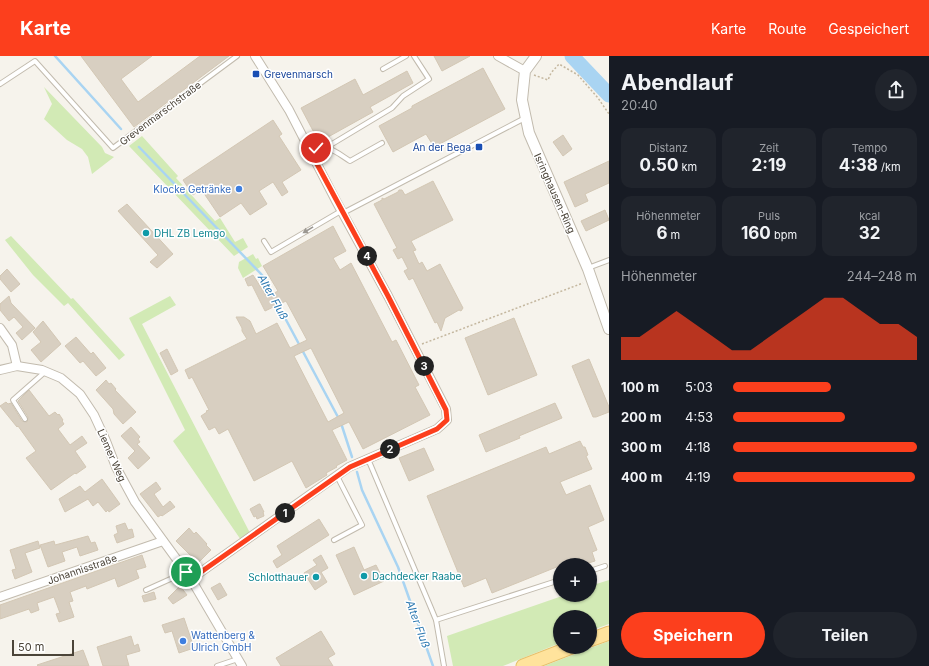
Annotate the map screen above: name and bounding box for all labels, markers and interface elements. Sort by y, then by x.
text: Karte [20,17,71,40]
text: Karte [711,20,746,37]
text: Route [768,20,806,37]
text: Gespeichert [828,20,909,37]
place label: Grevenmarsch [264,68,333,80]
marker: Grevenmarsch [251,69,261,79]
text: Abendlauf [621,69,733,95]
button: share [875,69,917,111]
street label: Grevenmarschstraße [117,78,203,148]
text: 20:40 [621,97,657,113]
pin [299,131,333,165]
icon: check [305,137,327,159]
place label: An der Bega [413,141,471,153]
text: Distanz [649,141,688,155]
text: Zeit [759,141,779,155]
text: Tempo [852,141,887,155]
marker: An der Bega [474,142,484,152]
street label: Isringhausen-Ring [532,151,578,235]
text: 0.50 [640,155,678,175]
text: 2:19 [752,155,786,175]
text: 4:38 [839,155,878,175]
text: km [678,160,697,174]
text: /km [878,160,901,174]
place label: Klocke Getränke [153,183,231,195]
marker: Klocke Getränke [234,184,244,194]
text: Höhenmeter [636,209,700,223]
text: Puls [758,209,780,223]
text: kcal [859,209,880,223]
text: 6 [656,223,667,243]
text: 160 [741,223,771,243]
text: 32 [859,223,881,243]
place label: DHL ZB Lemgo [154,227,225,239]
one-way arrow [302,227,314,234]
marker: DHL ZB Lemgo [141,228,151,238]
text: m [667,228,680,242]
text: bpm [771,228,797,242]
pin: 4 [357,246,377,266]
text: 4 [363,249,371,263]
text: Höhenmeter [621,268,697,284]
text: 244–248 m [847,268,917,284]
water label: Alter Fluß [254,271,291,322]
pin: 3 [414,356,434,376]
text: 3 [420,359,428,373]
text: 100 m [621,379,659,395]
text: 5:03 [685,379,713,395]
text: 200 m [621,409,662,425]
text: 4:53 [685,409,713,425]
street label: Liemer Weg [95,427,129,483]
pin: 2 [380,439,400,459]
text: 300 m [621,439,662,455]
text: 4:18 [685,439,710,455]
text: 2 [387,442,393,456]
text: 400 m [621,469,662,485]
text: 4:19 [685,469,711,485]
pin: 1 [275,503,295,523]
text: 1 [283,506,287,520]
street label: Johannisstraße [46,551,118,587]
pin [169,555,203,589]
map controls [553,558,597,654]
button: + [553,558,597,602]
icon: arrive [175,561,197,583]
place label: Dachdecker Raabe [372,570,462,582]
place label: Schlotthauer [248,571,308,583]
marker: Dachdecker Raabe [359,571,369,581]
marker: Schlotthauer [311,572,321,582]
water label: Alter Fluß [403,597,433,650]
button: − [553,610,597,654]
button: Speichern [621,612,765,658]
button: Teilen [773,612,917,658]
place label: Wattenberg & Ulrich GmbH [191,629,255,653]
marker: Wattenberg & Ulrich GmbH [178,636,188,646]
scale bar [12,638,74,657]
text: 50 m [18,640,44,654]

